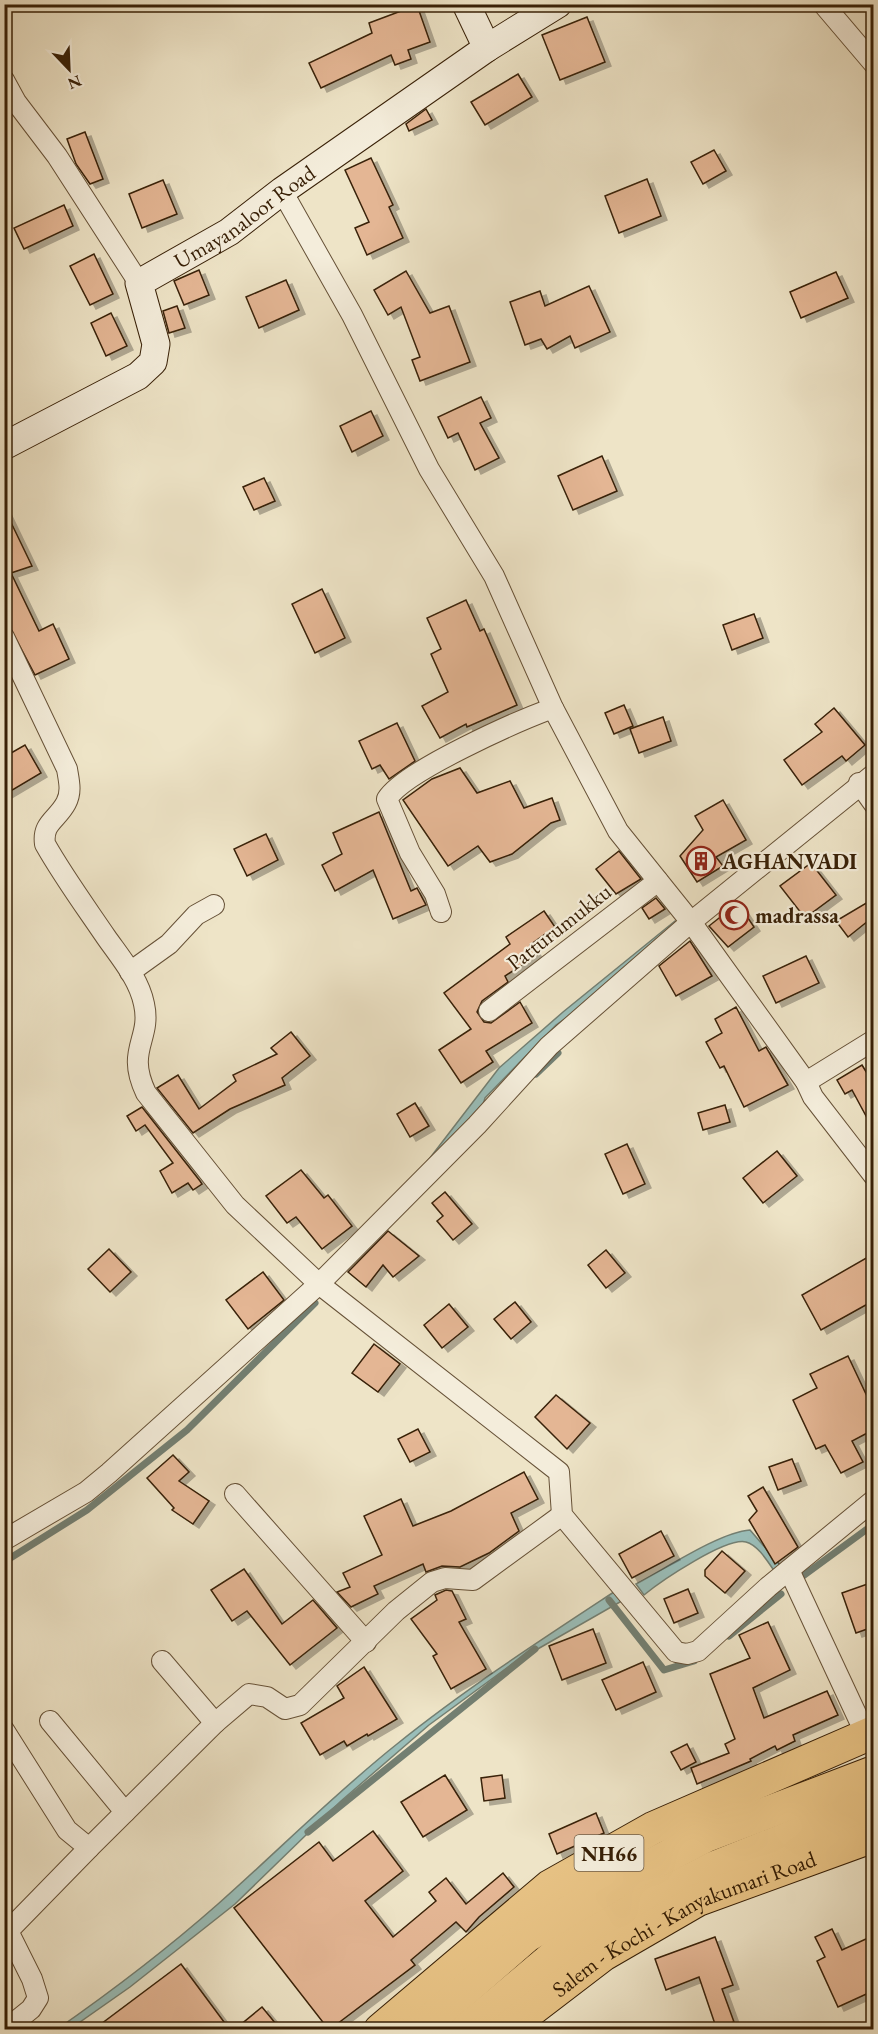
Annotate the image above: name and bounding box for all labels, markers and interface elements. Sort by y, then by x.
north arrow [39,39,99,99]
text: N [65,70,85,95]
street label: Umayanaloor Road [168,157,321,275]
building icon: AGHANVADI [685,845,717,877]
place label: AGHANVADI [721,847,857,876]
street label: Patturumukku [501,877,618,977]
mosque icon: madrassa [718,899,750,931]
place label: madrassa [755,901,839,930]
road number: NH66 [574,1835,644,1871]
street label: Salem - Kochi - Kanyakumari Road [546,1844,821,2004]

